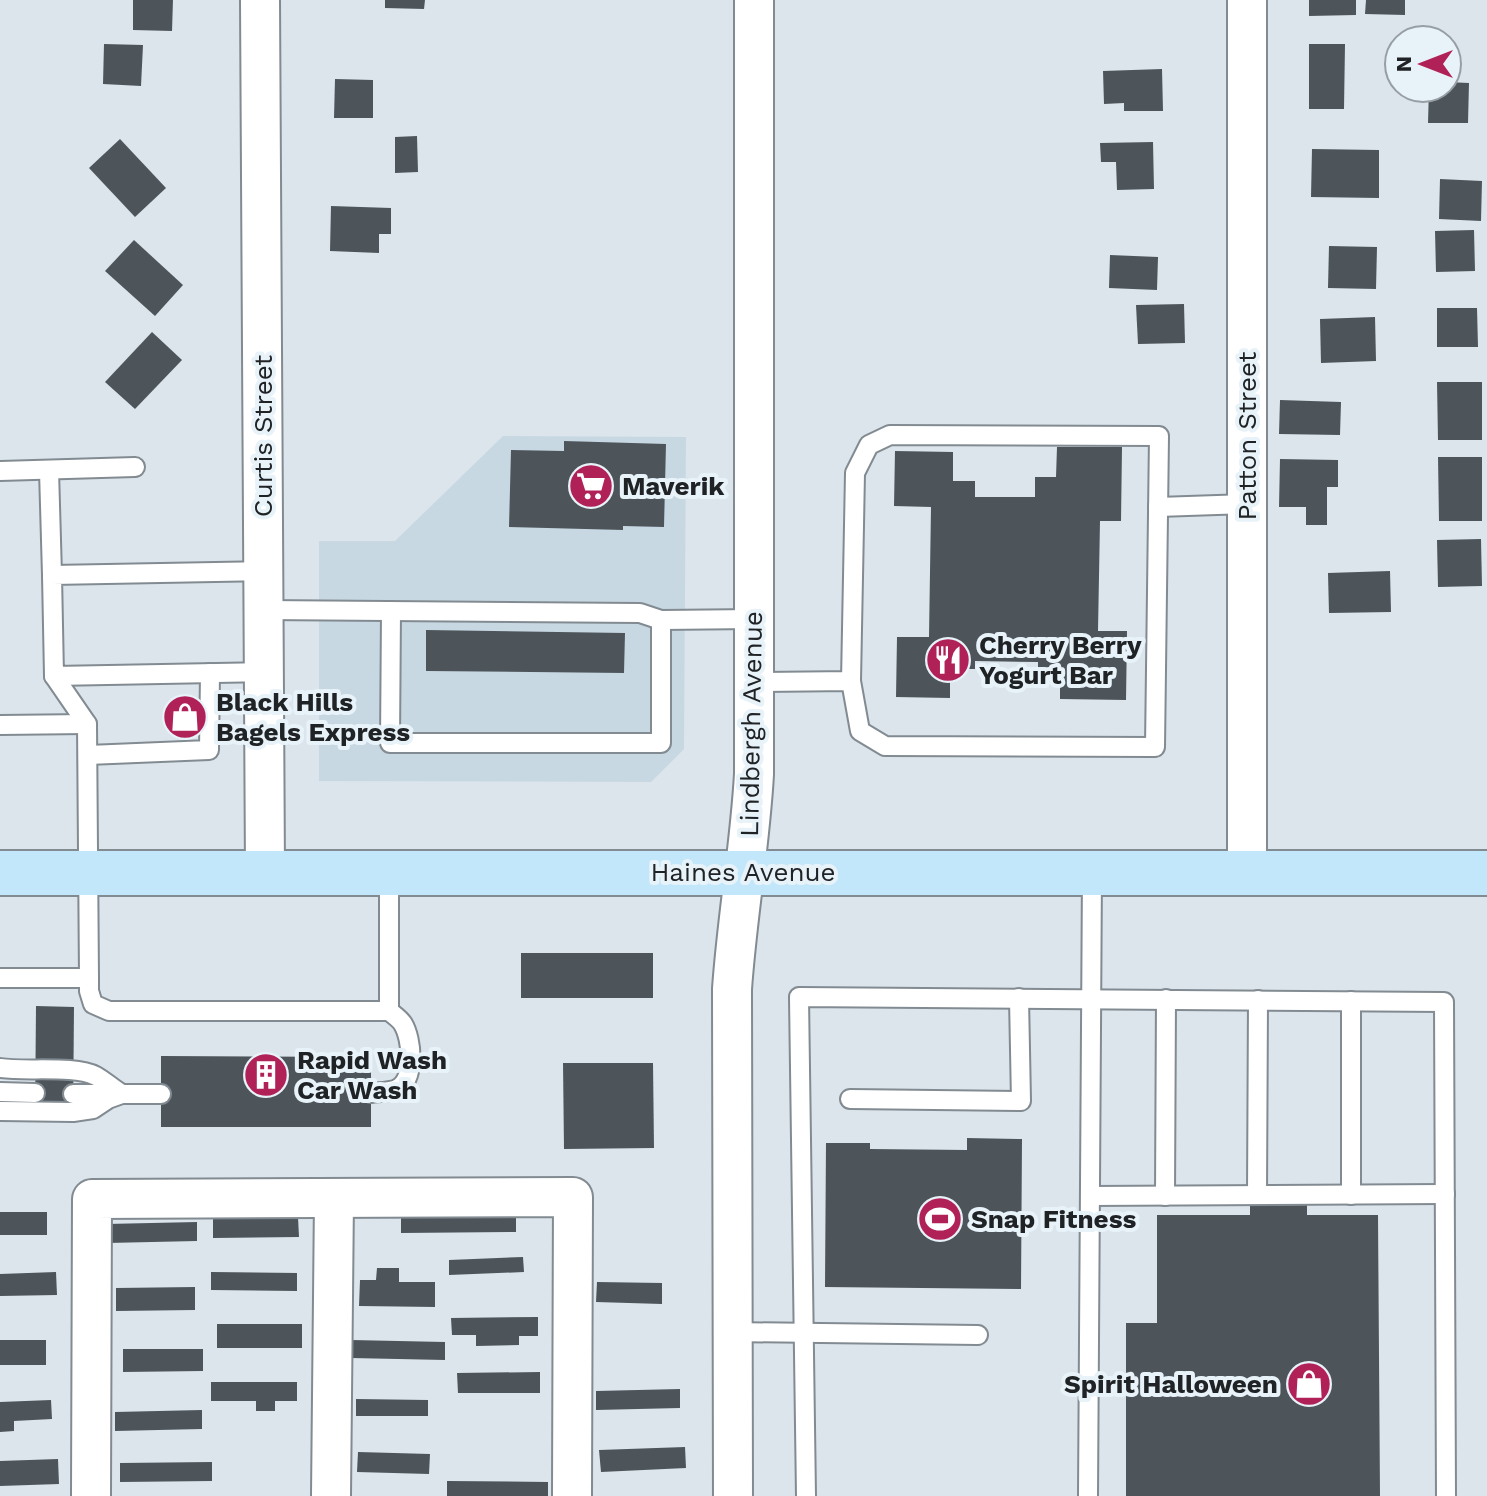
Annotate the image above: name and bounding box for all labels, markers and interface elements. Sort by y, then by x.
north arrow [1383,24,1463,104]
text: N [1391,56,1416,72]
street label: Patton Street [1232,351,1262,521]
street label: Curtis Street [248,355,278,517]
supermarket icon: Maverik [567,462,615,510]
place label: Maverik [622,471,725,501]
street label: Lindbergh Avenue [734,611,768,837]
place label: Cherry Berry Yogurt Bar [979,630,1142,690]
restaurant icon: Cherry Berry Yogurt Bar [924,636,972,684]
place label: Black Hills Bagels Express [216,687,410,747]
shop icon: Black Hills Bagels Express [161,693,209,741]
street label: Haines Avenue [650,857,836,887]
place label: Rapid Wash Car Wash [297,1045,447,1105]
building icon: Rapid Wash Car Wash [242,1051,290,1099]
sports icon: Snap Fitness [916,1195,964,1243]
place label: Snap Fitness [971,1204,1137,1234]
shop icon: Spirit Halloween [1285,1360,1333,1408]
place label: Spirit Halloween [1064,1369,1278,1399]

